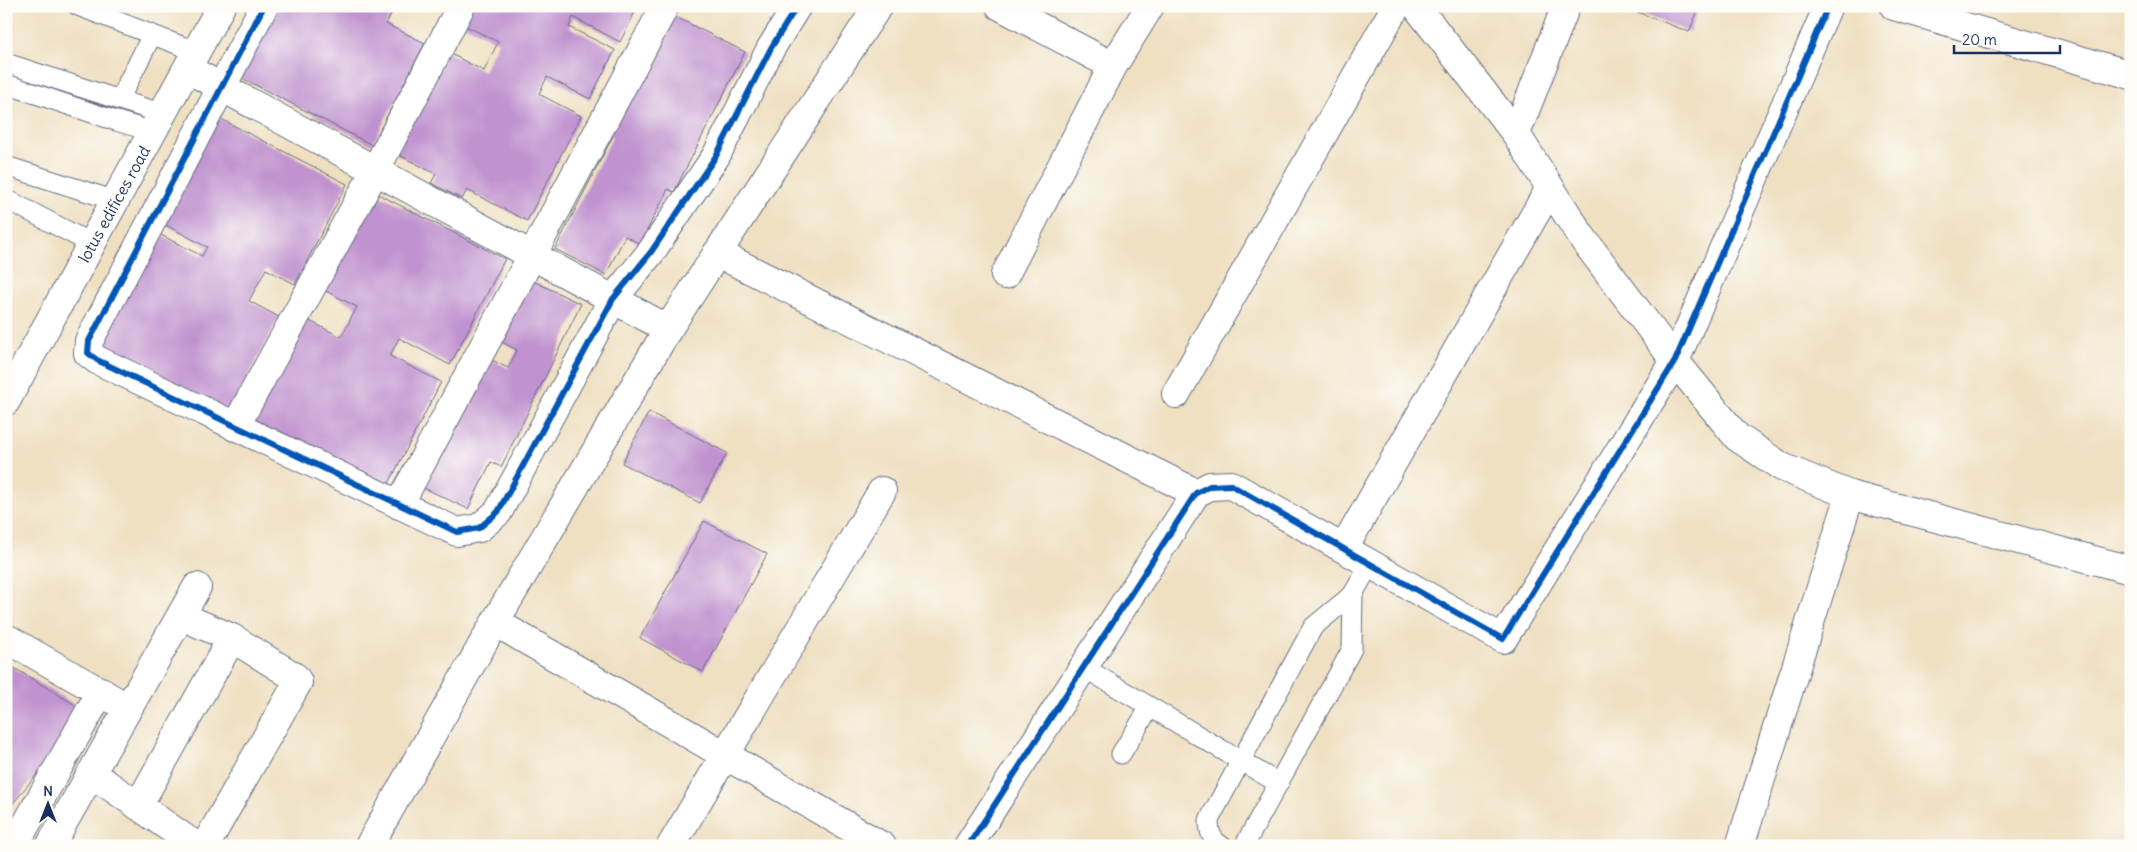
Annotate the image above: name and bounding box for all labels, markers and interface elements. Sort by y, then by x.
scale bar [1954,22,2061,54]
text: 20 m [1962,30,1997,49]
street label: lotus edifices road [74,142,154,266]
north arrow [22,780,72,830]
text: N [43,782,53,800]

